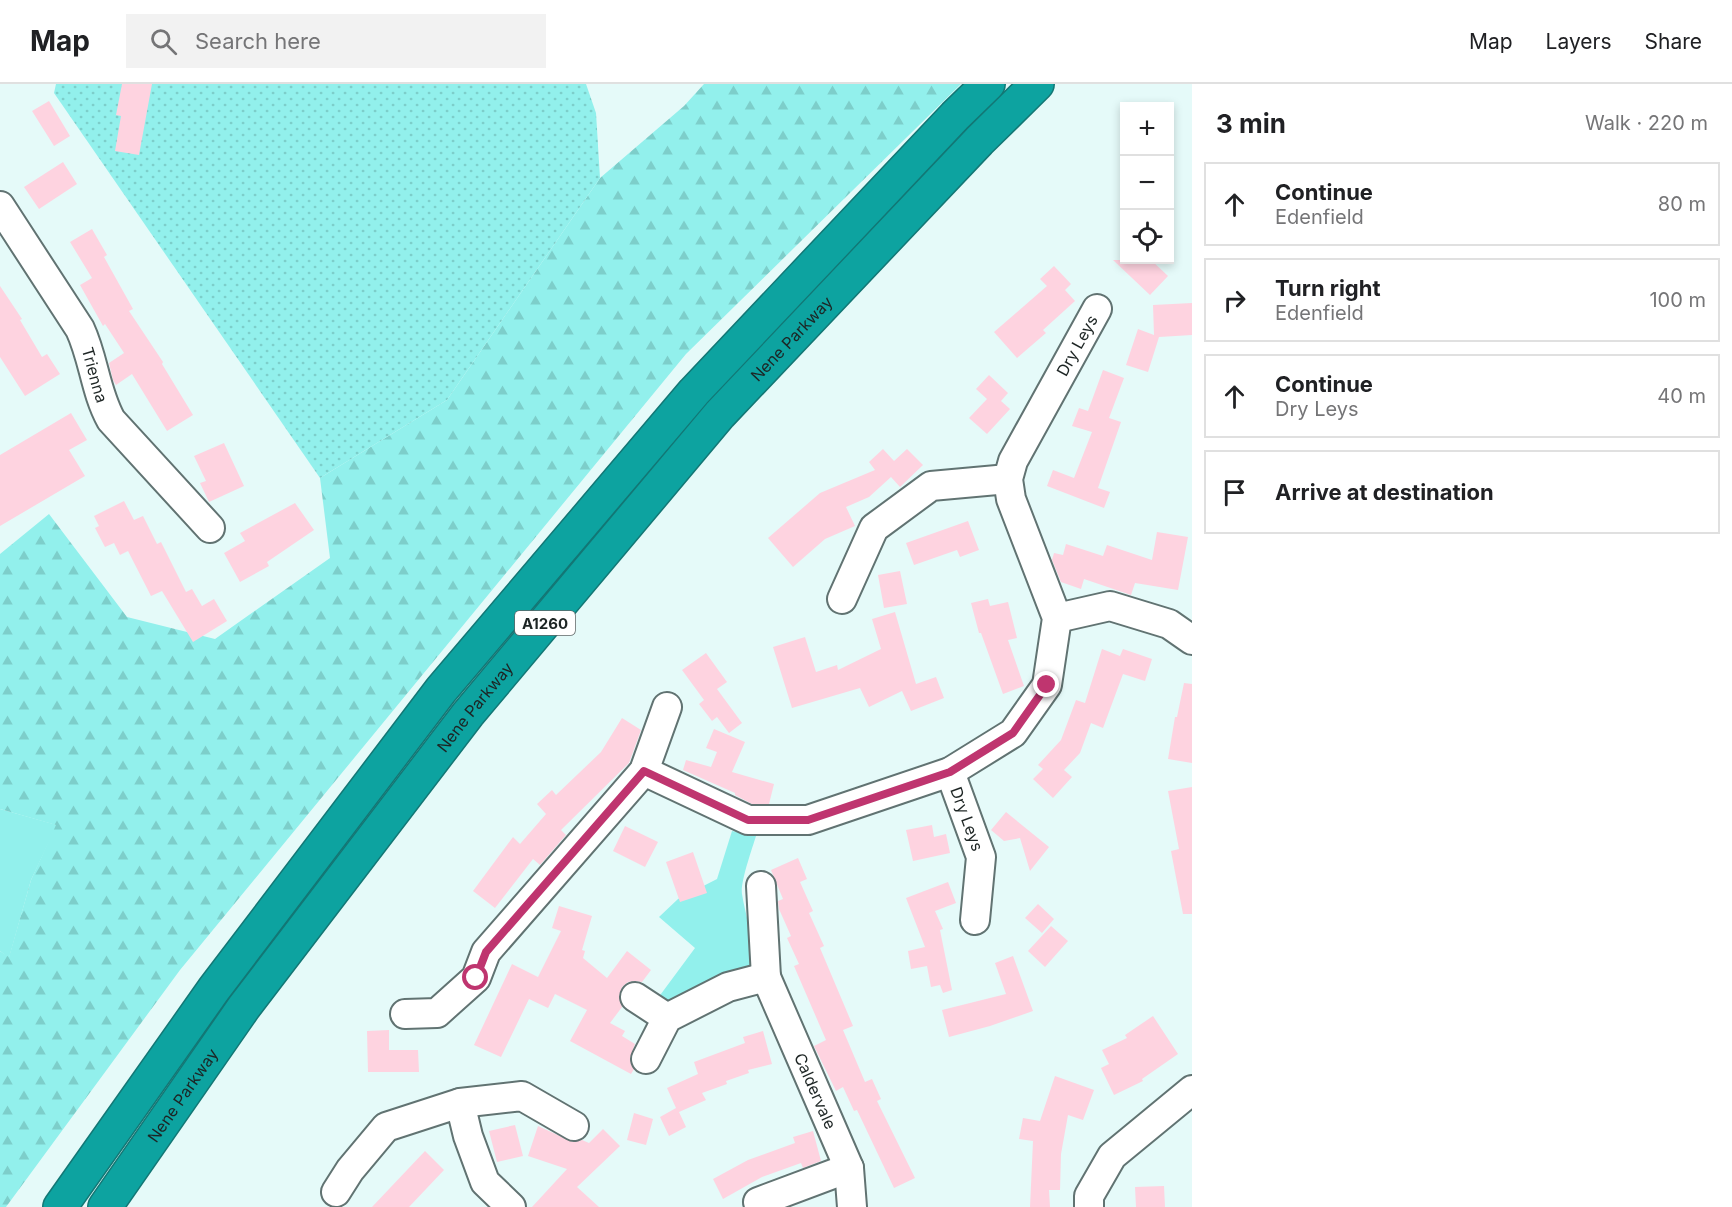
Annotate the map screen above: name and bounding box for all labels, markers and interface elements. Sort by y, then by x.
search box [126,14,546,68]
text: Map [30,24,90,58]
icon: search [147,25,180,58]
text: Search here [195,28,321,54]
text: Map [1469,29,1513,54]
text: Layers [1546,29,1612,54]
text: Share [1645,29,1702,54]
map controls [1120,102,1174,264]
button: + [1120,102,1174,156]
text: 3 min [1216,108,1286,139]
text: Walk · 220 m [1585,111,1708,135]
button: − [1120,156,1174,210]
text: Continue [1275,179,1373,205]
icon: ahead [1218,188,1251,221]
text: 80 m [1658,192,1706,216]
text: Edenfield [1275,205,1364,229]
button: locate [1120,210,1174,264]
text: Turn right [1275,275,1381,301]
icon: right [1218,284,1251,317]
text: 100 m [1649,288,1706,312]
street label: Nene Parkway [746,292,836,385]
text: Edenfield [1275,301,1364,325]
street label: Dry Leys [1052,311,1102,380]
street label: Trienna [78,345,112,405]
text: Continue [1275,371,1373,397]
icon: ahead [1218,380,1251,413]
text: 40 m [1657,384,1706,408]
text: Dry Leys [1275,397,1359,421]
icon: arrive [1218,476,1251,509]
text: Arrive at destination [1275,479,1494,505]
road number: A1260 [515,611,575,635]
street label: Nene Parkway [433,658,517,756]
route end [1033,671,1059,697]
street label: Dry Leys [946,784,988,854]
route start [462,964,488,990]
street label: Nene Parkway [143,1045,222,1146]
street label: Caldervale [790,1050,841,1132]

